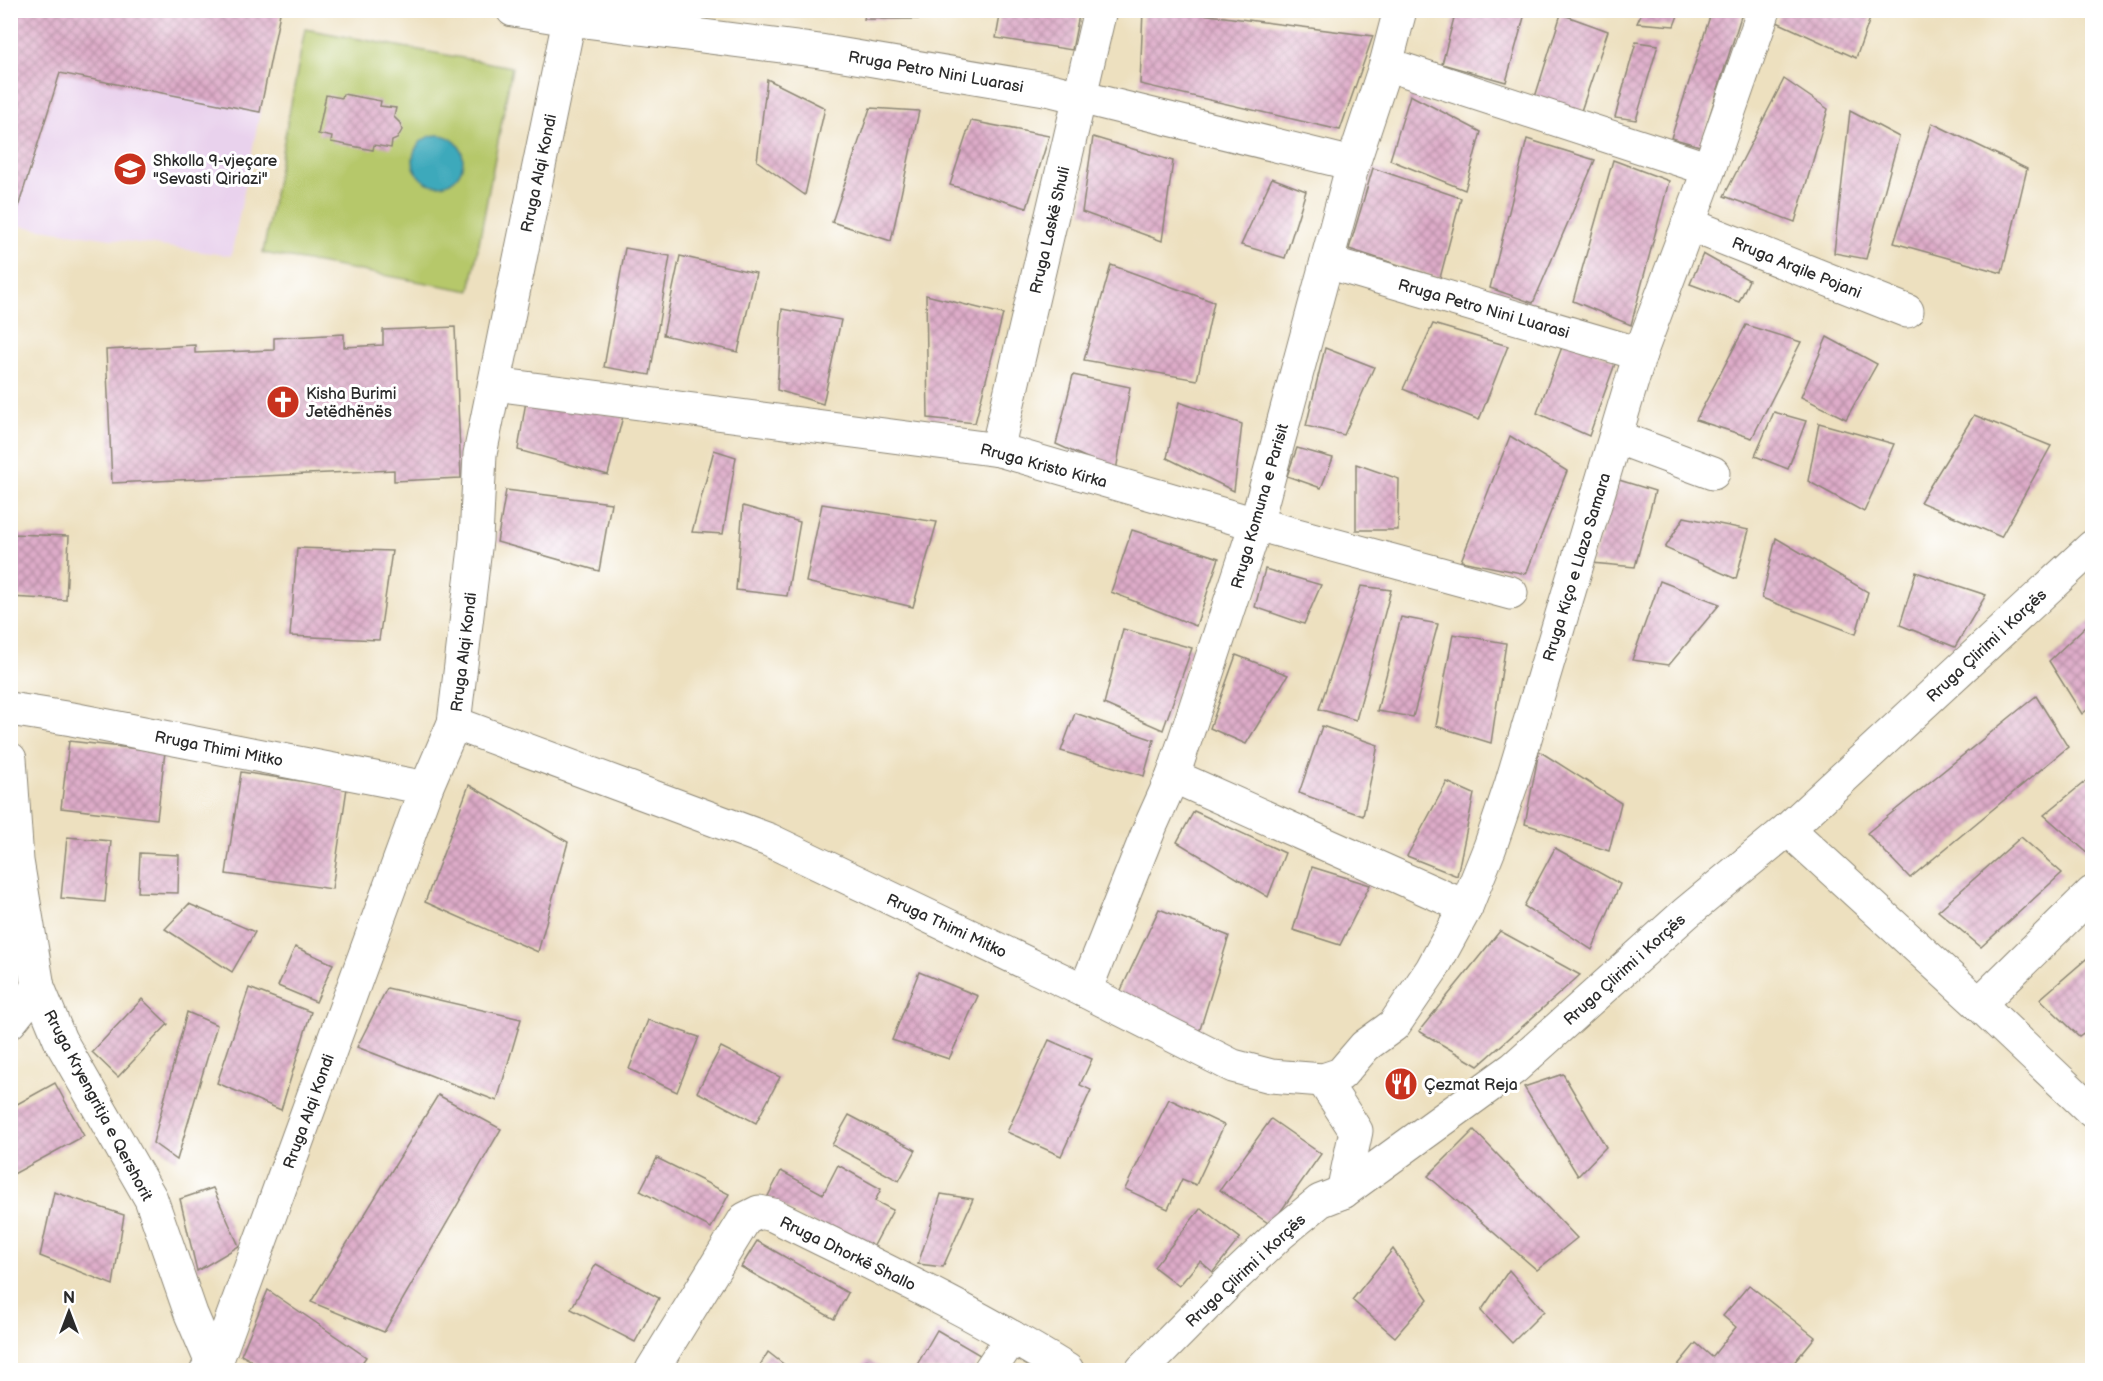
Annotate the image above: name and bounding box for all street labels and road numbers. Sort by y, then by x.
street label: Rruga Petro Nini Luarasi [847,48,1025,97]
street label: Rruga Alqi Kondi [518,112,561,234]
street label: Rruga Laskë Shuli [1027,165,1074,296]
street label: Rruga Arqile Pojani [1729,234,1864,303]
street label: Rruga Petro Nini Luarasi [1396,276,1572,343]
street label: Rruga Komuna e Parisit [1228,422,1293,591]
street label: Rruga Kristo Kirka [978,440,1109,493]
street label: Rruga Kiço e Llazo Samara [1540,471,1615,664]
street label: Rruga Çlirimi i Korçës [1923,586,2051,707]
street label: Rruga Alqi Kondi [448,591,481,713]
street label: Rruga Thimi Mitko [153,728,285,771]
street label: Rruga Thimi Mitko [883,890,1009,963]
street label: Rruga Çlirimi i Korçës [1560,910,1690,1030]
street label: Rruga Kryengritja e Qershorit [39,1007,156,1205]
street label: Rruga Alqi Kondi [280,1052,339,1171]
street label: Rruga Çlirimi i Korçës [1182,1211,1310,1332]
street label: Rruga Dhorkë Shallo [776,1213,918,1296]

